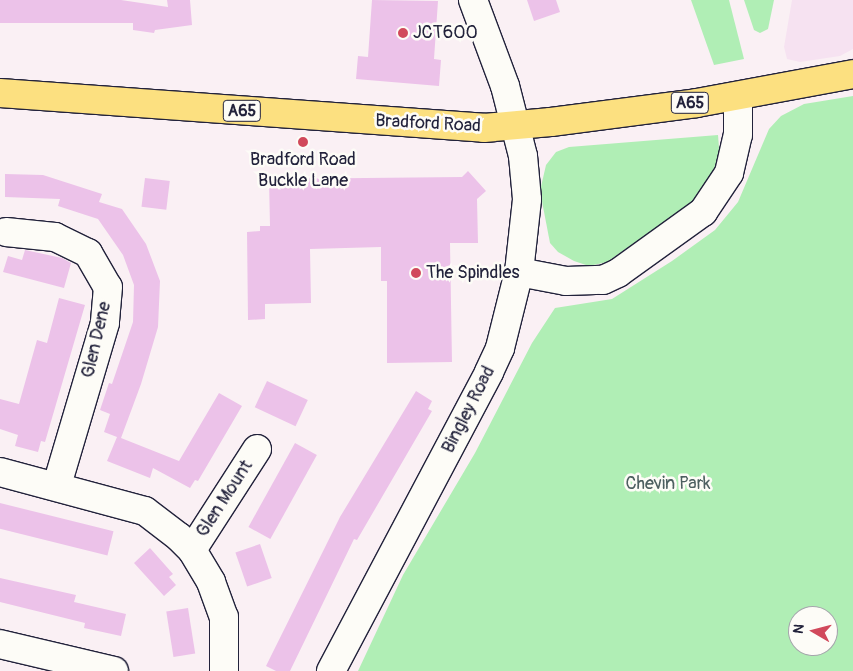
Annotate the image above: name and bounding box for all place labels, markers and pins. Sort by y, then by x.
place label: JCT600 [413,22,478,44]
marker: JCT600 [397,27,409,39]
marker: Bradford Road Buckle Lane [297,136,309,148]
place label: Bradford Road Buckle Lane [250,150,356,192]
place label: The Spindles [426,262,519,284]
marker: The Spindles [410,267,422,279]

